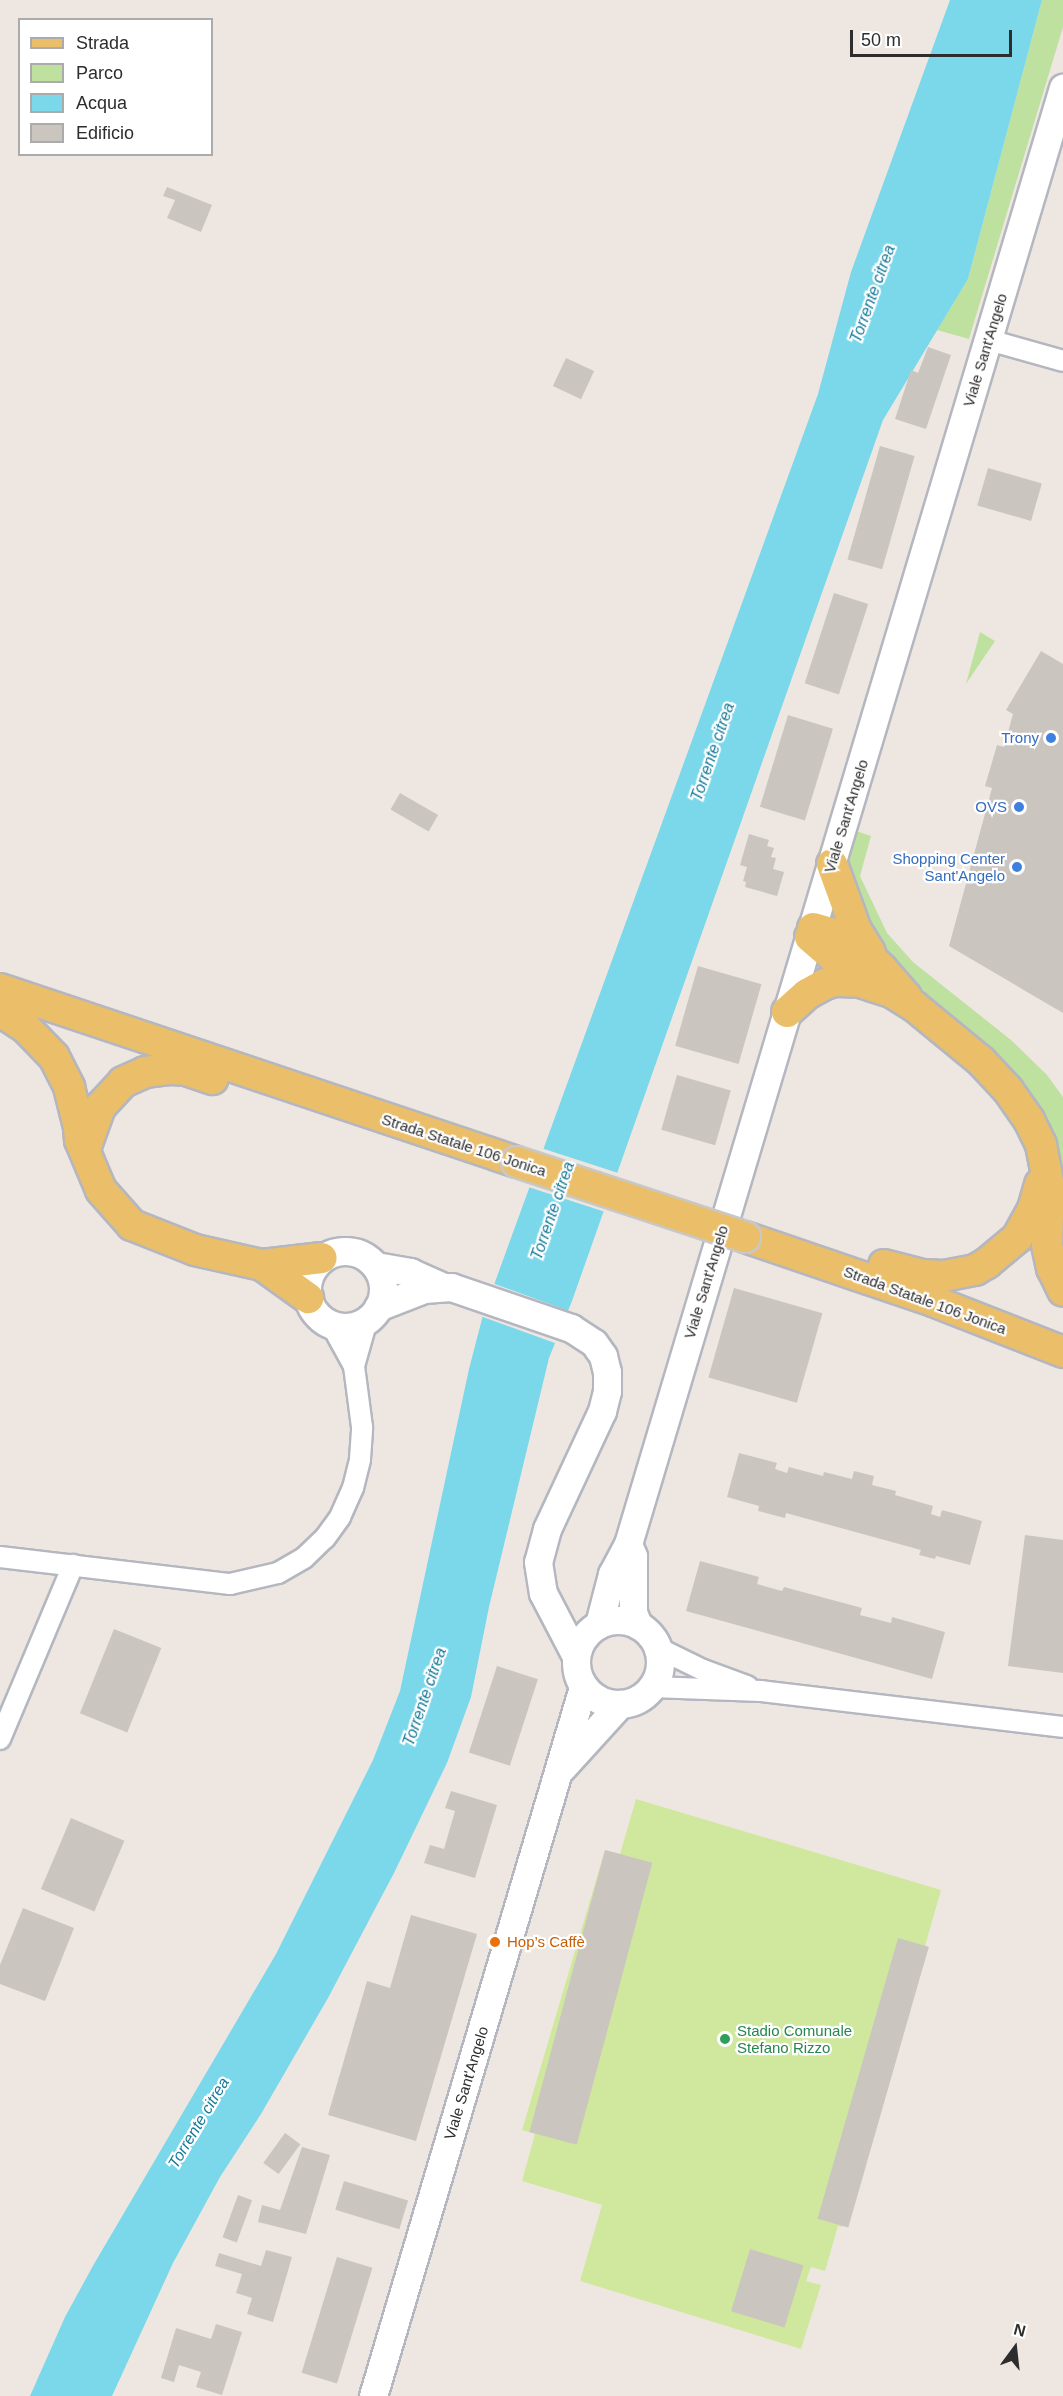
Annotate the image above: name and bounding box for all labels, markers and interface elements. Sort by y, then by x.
legend [18,18,213,156]
scale bar [853,18,1015,56]
text: 50 m [861,30,901,50]
text: Strada [76,33,129,53]
text: Parco [76,63,123,83]
text: Acqua [76,93,127,113]
text: Edificio [76,123,134,143]
water label: Torrente citrea [846,243,900,345]
street label: Viale Sant'Angelo [959,291,1011,409]
water label: Torrente citrea [687,700,739,804]
place label: Trony [1001,729,1039,747]
marker: Trony [1044,731,1058,745]
street label: Viale Sant'Angelo [820,757,872,875]
place label: OVS [975,798,1007,816]
marker: OVS [1012,800,1026,814]
place label: Shopping Center Sant'Angelo [892,849,1005,884]
marker: Shopping Center Sant'Angelo [1010,860,1024,874]
street label: Strada Statale 106 Jonica [380,1110,548,1180]
water label: Torrente citrea [527,1159,579,1263]
street label: Viale Sant'Angelo [680,1223,732,1341]
street label: Strada Statale 106 Jonica [841,1262,1009,1338]
water label: Torrente citrea [399,1645,451,1749]
place label: Hop’s Caffè [507,1933,585,1951]
marker: Hop’s Caffè [488,1935,502,1949]
place label: Stadio Comunale Stefano Rizzo [737,2021,852,2056]
street label: Viale Sant'Angelo [440,2024,492,2142]
marker: Stadio Comunale Stefano Rizzo [718,2032,732,2046]
water label: Torrente citrea [164,2074,234,2172]
north arrow [985,2318,1045,2378]
text: N [1012,2320,1028,2340]

